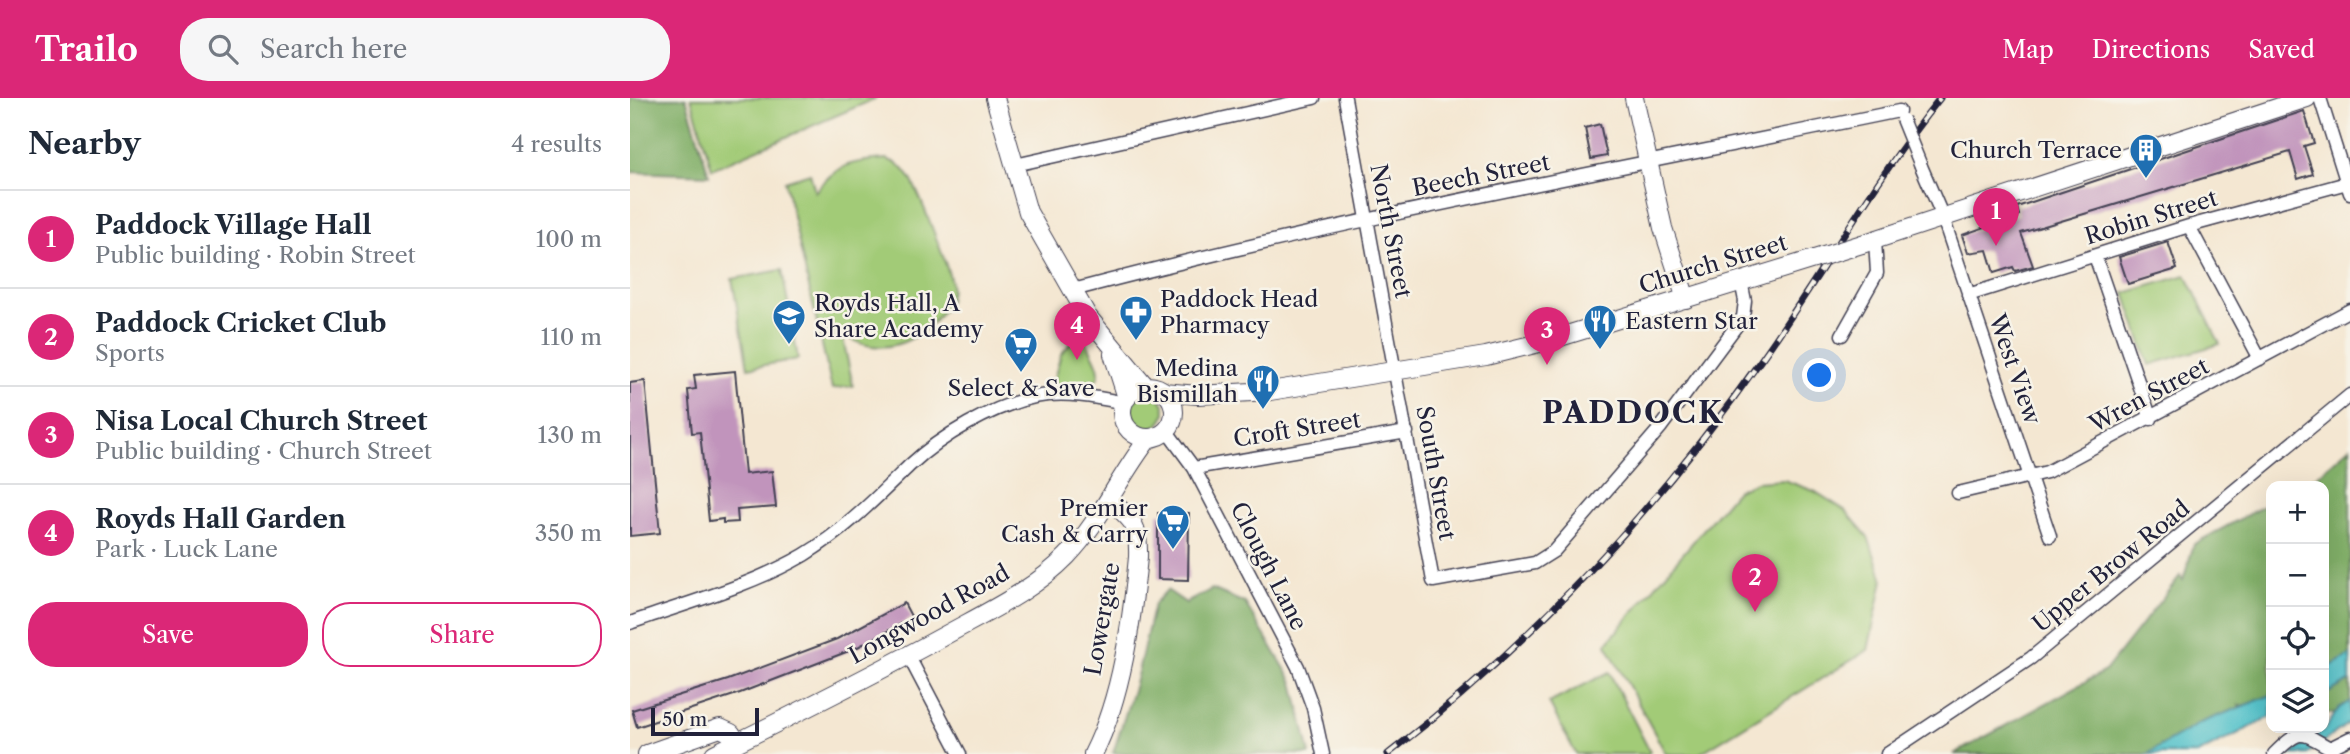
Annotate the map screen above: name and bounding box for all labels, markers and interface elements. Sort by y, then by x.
search box [180,18,670,81]
text: Trailo [35,29,138,70]
icon: search [204,30,242,68]
text: Search here [260,33,407,65]
text: Map [2002,35,2054,64]
text: Directions [2092,35,2210,64]
text: Saved [2248,35,2315,64]
text: Nearby [28,125,141,162]
text: 4 results [511,130,602,158]
building icon: Church Terrace [2127,131,2165,180]
place label: Church Terrace [1950,136,2122,164]
street label: Beech Street [1410,148,1552,202]
street label: North Street [1364,162,1418,300]
street label: Robin Street [2081,184,2221,250]
pin: 1 [1973,188,2019,246]
text: Paddock Village Hall [95,209,371,241]
text: 1 [46,225,56,253]
text: 100 m [536,225,602,253]
street label: Church Street [1636,228,1790,300]
text: Public building · Robin Street [95,241,416,269]
place label: Paddock Head Pharmacy [1160,285,1318,339]
place label: Royds Hall, A Share Academy [814,289,983,343]
pharmacy icon: Paddock Head Pharmacy [1117,293,1155,342]
school or university icon: Royds Hall, A Share Academy [770,297,808,346]
pin: 4 [1054,302,1100,360]
restaurant icon: Eastern Star [1581,302,1619,351]
text: Paddock Cricket Club [95,307,386,339]
pin: 3 [1524,307,1570,365]
place label: Eastern Star [1625,307,1758,335]
street label: West View [1983,309,2047,429]
text: 2 [44,323,58,351]
text: 110 m [541,323,602,351]
supermarket icon: Select & Save [1002,325,1040,374]
text: Sports [95,339,165,367]
street label: Wren Street [2084,352,2214,439]
place label: Medina Bismillah [1136,354,1239,408]
your location [1802,358,1836,392]
restaurant icon: Medina Bismillah [1244,362,1282,411]
place label: Select & Save [947,374,1095,402]
district label: PADDOCK [1542,394,1724,431]
street label: South Street [1410,404,1462,542]
text: Nisa Local Church Street [95,405,427,437]
street label: Croft Street [1231,405,1363,453]
text: 3 [45,421,58,449]
text: 130 m [538,421,602,449]
text: Public building · Church Street [95,437,432,465]
map controls [2266,481,2329,733]
button: + [2266,481,2329,544]
place label: Premier Cash & Carry [1001,494,1148,548]
street label: Upper Brow Road [2027,494,2195,638]
street label: Clough Lane [1225,497,1313,635]
supermarket icon: Premier Cash & Carry [1154,502,1192,551]
text: Royds Hall Garden [95,503,346,535]
text: 4 [44,519,58,547]
text: 350 m [535,519,602,547]
text: Park · Luck Lane [95,535,278,563]
button: − [2266,544,2329,607]
pin: 2 [1732,554,1778,612]
street label: Longwood Road [844,558,1014,670]
street label: Lowergate [1078,560,1126,678]
button: Save [28,602,308,667]
button: Share [322,602,602,667]
button: locate [2266,607,2329,670]
button: layers [2266,670,2329,733]
scale bar [651,705,760,737]
text: 50 m [662,708,707,731]

